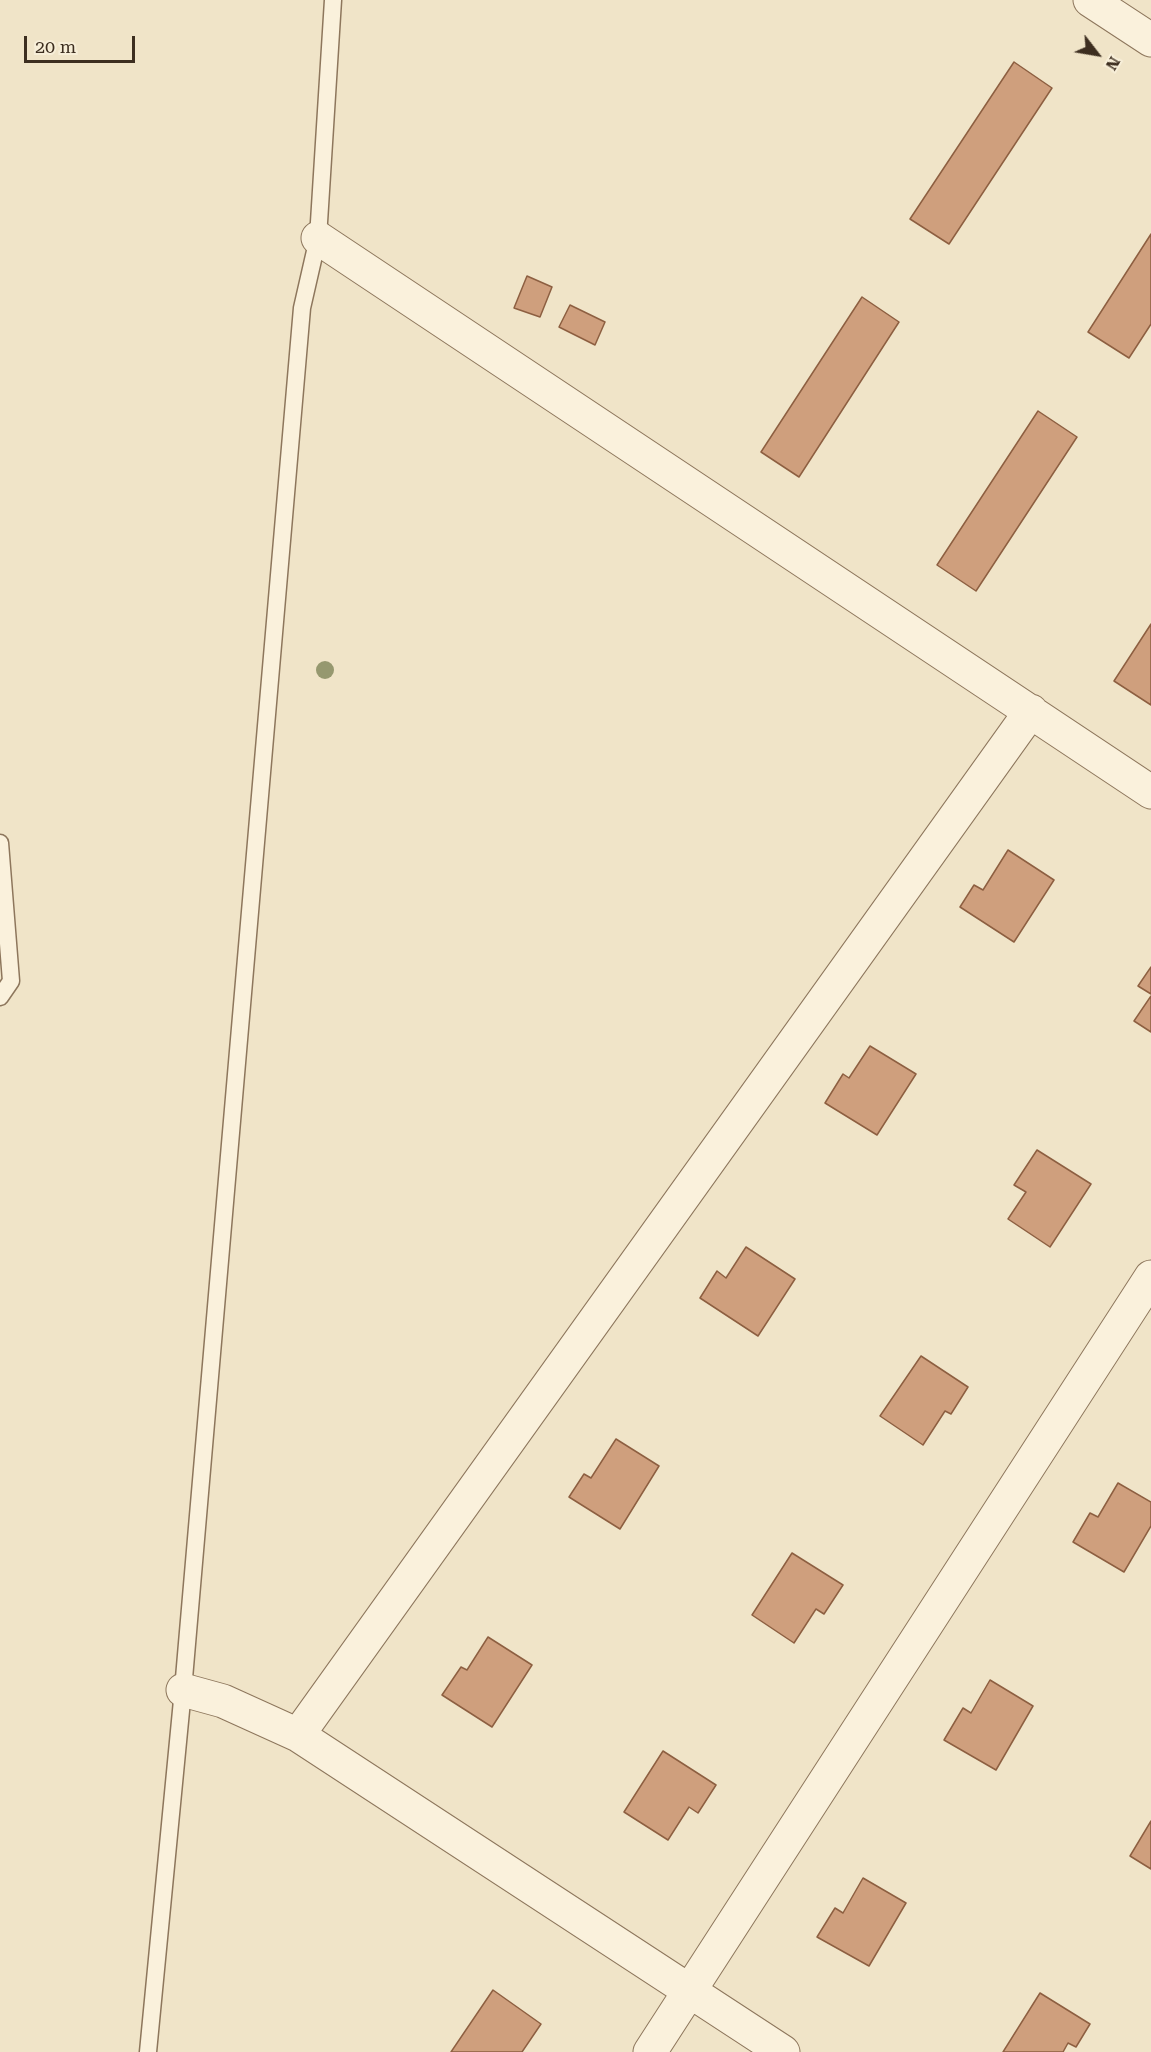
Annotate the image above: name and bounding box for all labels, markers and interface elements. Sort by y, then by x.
scale bar [27,24,138,62]
north arrow [1067,24,1127,84]
text: 20 m [35,36,76,57]
text: N [1102,53,1124,74]

